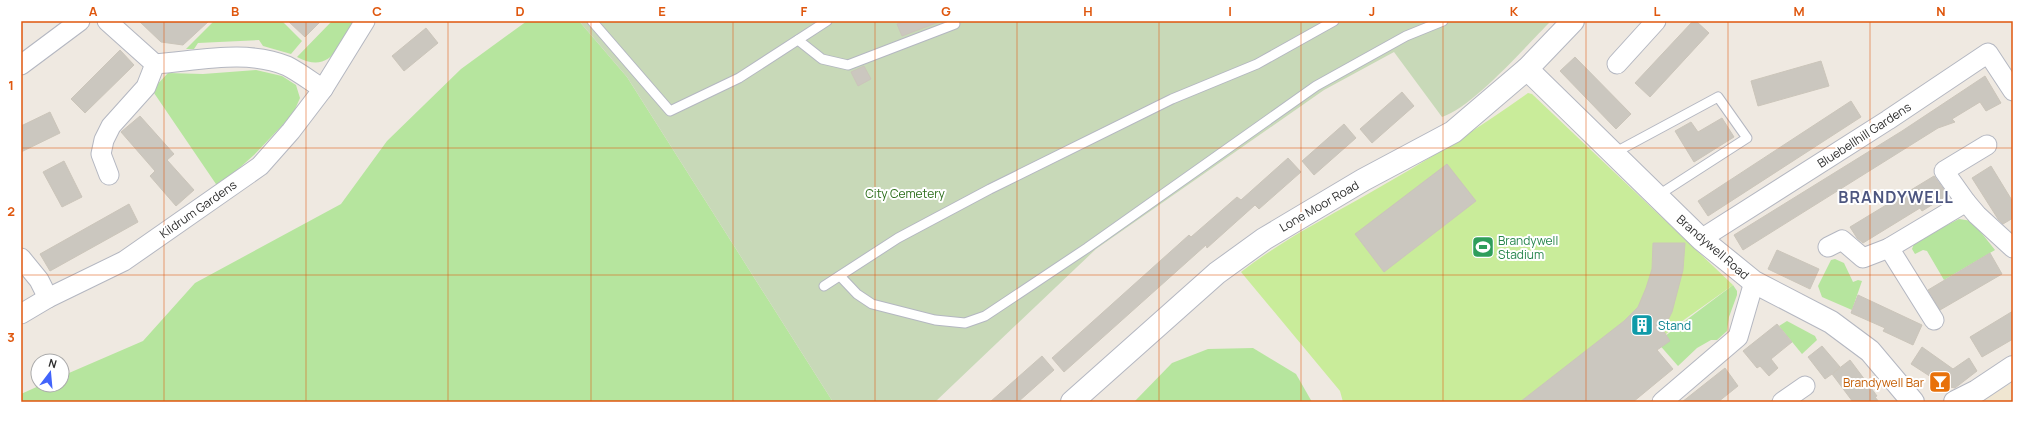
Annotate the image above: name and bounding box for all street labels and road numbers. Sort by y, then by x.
street label: Bluebellhill Gardens [1814,98,1914,172]
street label: Kildrum Gardens [156,176,240,242]
street label: Lone Moor Road [1276,176,1362,236]
street label: Brandywell Road [1673,211,1753,283]

